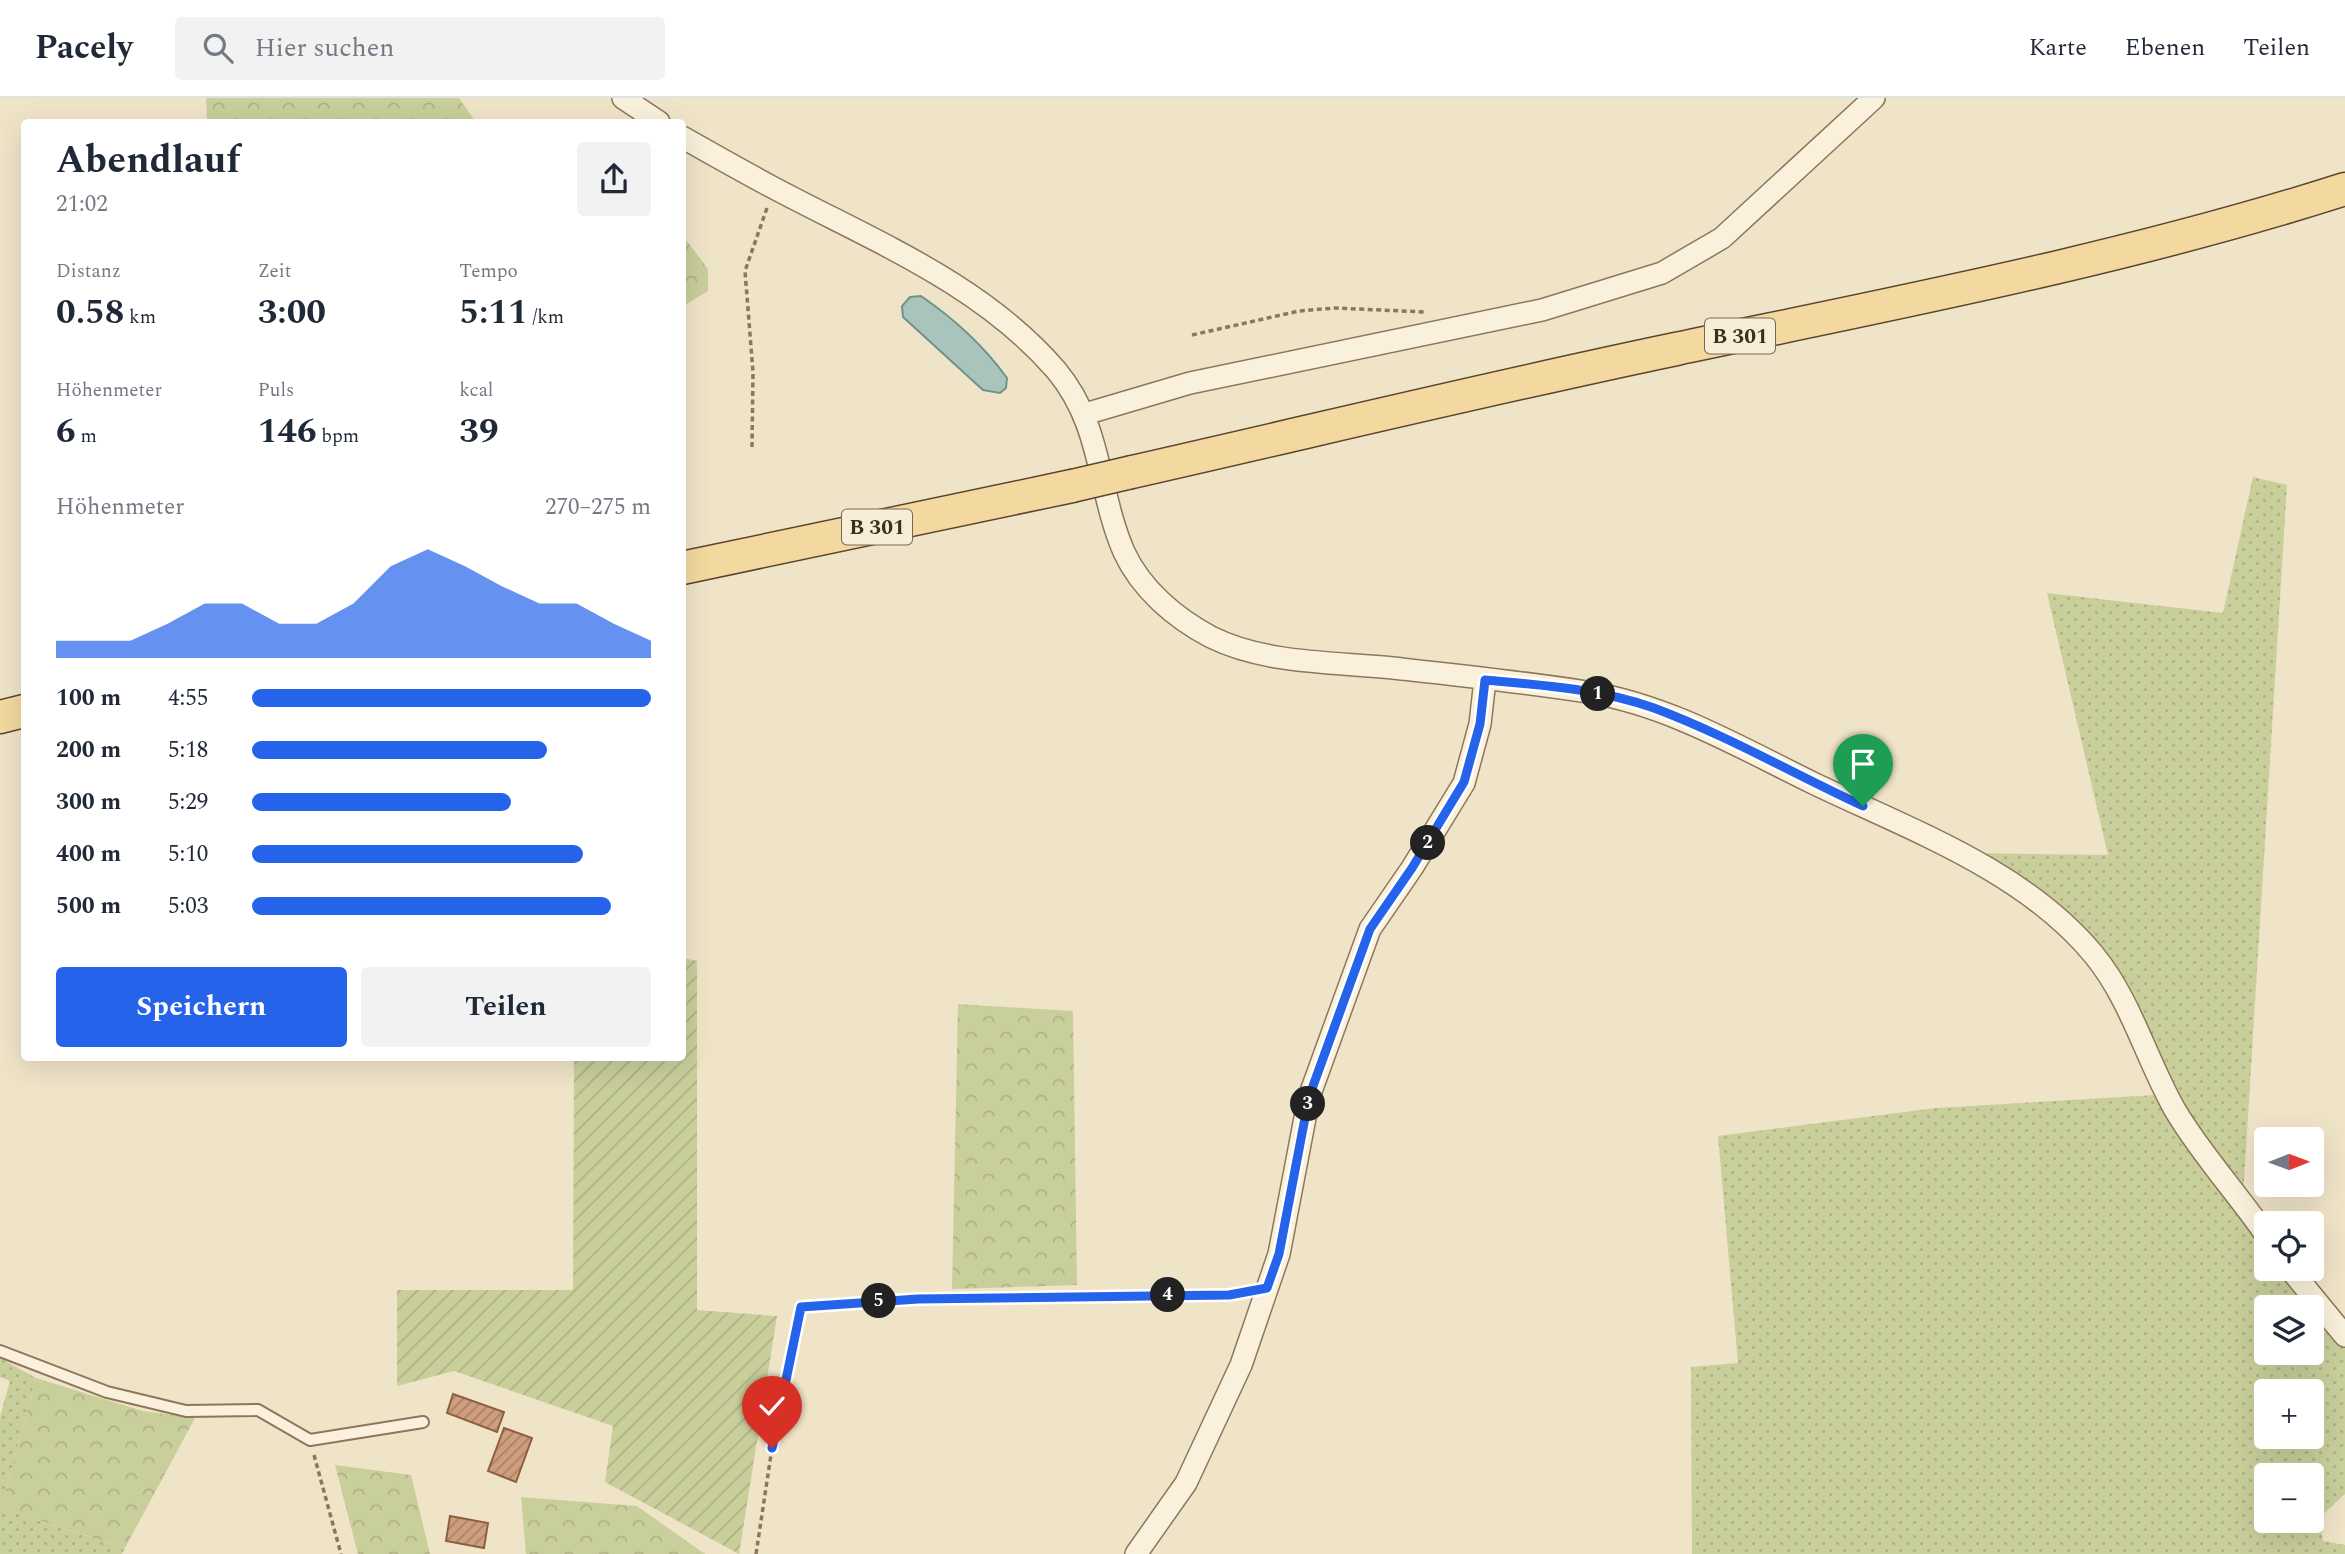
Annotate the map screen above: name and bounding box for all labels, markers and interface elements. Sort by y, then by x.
search box [175,17,665,80]
text: Pacely [35,23,133,73]
text: Hier suchen [255,28,394,68]
icon: search [199,29,237,67]
text: Karte [2029,30,2087,66]
text: Ebenen [2125,30,2205,66]
text: Teilen [2243,30,2310,66]
text: Abendlauf [56,132,240,190]
button: share [577,142,651,216]
text: 21:02 [56,187,108,222]
text: Distanz [56,257,121,286]
text: Zeit [258,257,291,286]
text: Tempo [459,257,518,286]
text: 0.58 [56,286,124,339]
text: 3:00 [258,286,326,339]
text: 5:11 [459,286,528,339]
text: km [124,303,156,332]
text: /km [528,303,564,332]
road number: B 301 [1705,318,1775,354]
text: Höhenmeter [56,376,162,405]
text: Puls [258,376,294,405]
text: kcal [459,376,493,405]
text: 6 [56,405,76,458]
text: 146 [258,405,317,458]
text: 39 [459,405,499,458]
text: m [76,422,97,451]
text: bpm [317,422,359,451]
text: Höhenmeter [56,490,184,525]
text: 270–275 m [545,490,651,525]
road number: B 301 [842,510,912,544]
pin: 1 [1580,676,1616,712]
text: 1 [1592,679,1603,708]
text: 100 m [56,681,121,716]
text: 4:55 [168,681,208,716]
text: 200 m [56,733,121,768]
text: 5:18 [168,733,208,768]
pin [1833,734,1893,806]
icon: arrive [1844,745,1882,783]
text: 300 m [56,785,121,820]
text: 5:29 [168,785,208,820]
pin: 2 [1410,826,1446,860]
text: 2 [1422,828,1433,857]
text: 400 m [56,837,121,872]
text: 5:10 [168,837,208,872]
text: 500 m [56,889,121,924]
text: 5:03 [168,889,208,924]
button: Speichern [56,967,347,1047]
button: Teilen [361,967,651,1047]
pin: 3 [1290,1086,1326,1122]
text: 3 [1302,1089,1313,1118]
north arrow [2254,1127,2324,1197]
map controls [2254,1127,2324,1533]
button: locate [2254,1211,2324,1281]
pin: 4 [1150,1278,1186,1312]
text: 4 [1162,1280,1173,1309]
pin: 5 [862,1284,896,1318]
text: 5 [873,1286,884,1315]
button: layers [2254,1295,2324,1365]
pin [742,1376,802,1448]
button: + [2254,1379,2324,1449]
icon: check [753,1387,791,1425]
button: − [2254,1463,2324,1533]

